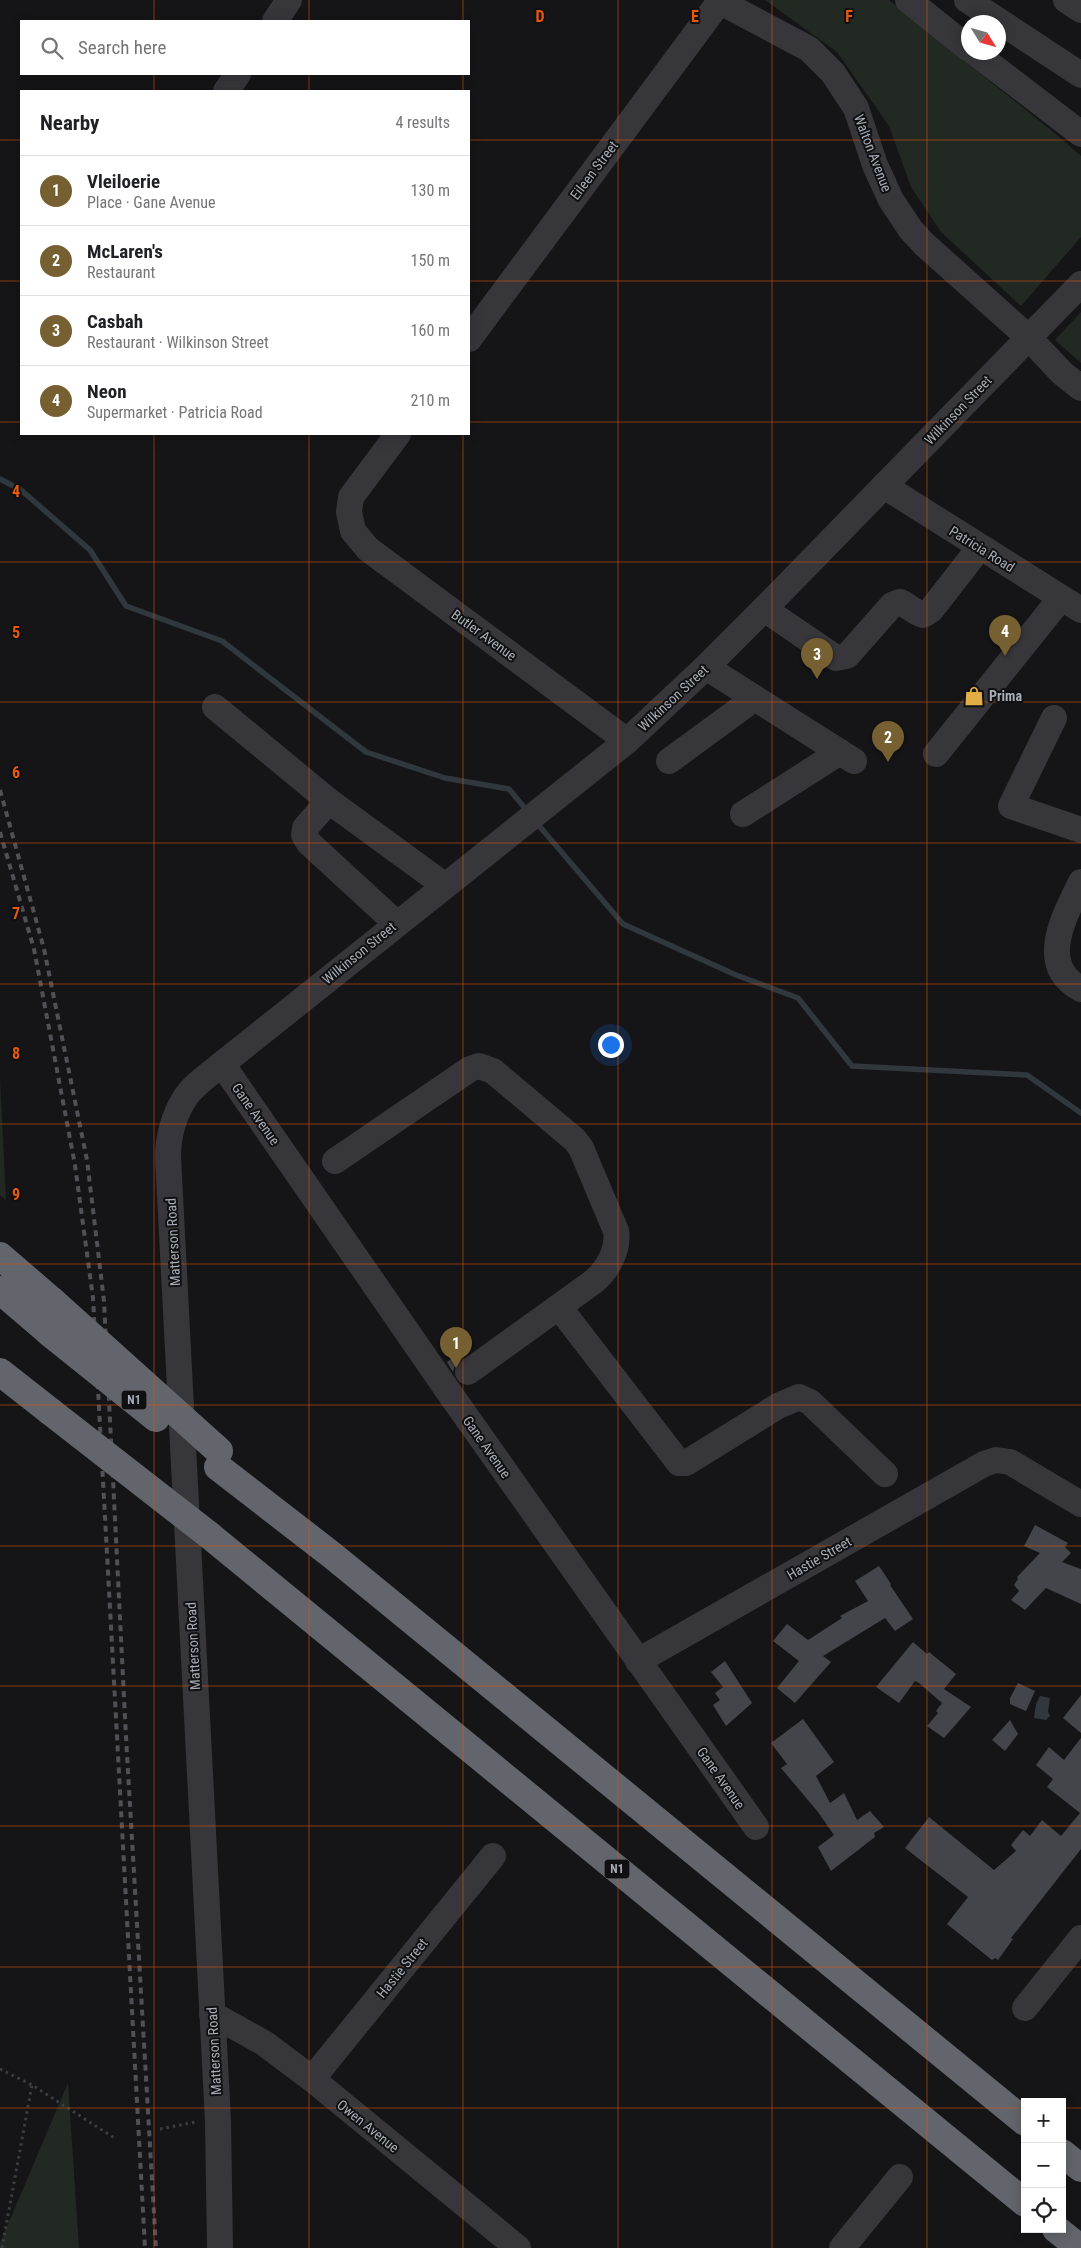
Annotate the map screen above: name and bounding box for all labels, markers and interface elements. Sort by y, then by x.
text: D [535,7,545,26]
text: E [691,7,699,26]
text: F [845,7,853,26]
north arrow [961,15,1006,60]
search box [20,20,470,75]
icon: search [38,34,66,62]
text: Search here [78,36,166,59]
text: Nearby [40,111,99,135]
street label: Walton Avenue [851,112,895,194]
text: 4 results [395,113,450,132]
street label: Eileen Street [567,138,621,202]
text: Vleiloerie [87,170,160,193]
text: 1 [52,181,60,200]
text: 130 m [411,181,450,200]
text: Place · Gane Avenue [87,193,215,212]
text: McLaren's [87,240,163,263]
text: 2 [52,251,60,270]
text: 150 m [411,251,450,270]
text: Restaurant [87,263,155,282]
text: Casbah [87,310,143,333]
text: 3 [52,321,60,340]
text: 160 m [411,321,450,340]
text: Restaurant · Wilkinson Street [87,333,269,352]
street label: Wilkinson Street [921,372,995,448]
text: Neon [87,380,127,403]
text: 4 [52,391,60,410]
text: 210 m [411,391,450,410]
text: Supermarket · Patricia Road [87,403,263,422]
text: 4 [12,482,20,501]
street label: Patricia Road [947,523,1017,575]
street label: Butler Avenue [449,606,520,664]
pin: 4 [989,615,1021,656]
text: 5 [12,623,20,642]
pin: 3 [801,638,833,679]
street label: Wilkinson Street [635,662,711,734]
shop icon: Prima [963,685,985,707]
place label: Prima [989,688,1023,704]
pin: 2 [872,721,904,762]
text: 6 [12,763,20,782]
text: 7 [12,904,20,923]
street label: Wilkinson Street [319,919,399,987]
your location [598,1032,624,1058]
text: 8 [12,1044,20,1063]
street label: Gane Avenue [229,1080,283,1148]
text: 9 [12,1185,20,1204]
street label: Matterson Road [163,1198,183,1286]
pin: 1 [440,1327,472,1368]
road number: N1 [122,1390,146,1410]
street label: Gane Avenue [460,1413,514,1481]
street label: Hastie Street [784,1533,854,1583]
street label: Matterson Road [183,1602,203,1690]
street label: Gane Avenue [694,1744,748,1812]
road number: N1 [604,1860,630,1878]
street label: Hastie Street [373,1935,431,2001]
street label: Matterson Road [204,2007,224,2095]
street label: Owen Avenue [334,2096,402,2156]
map controls [1021,2098,1066,2233]
button: + [1021,2098,1066,2143]
button: − [1021,2143,1066,2188]
button: locate [1021,2188,1066,2233]

